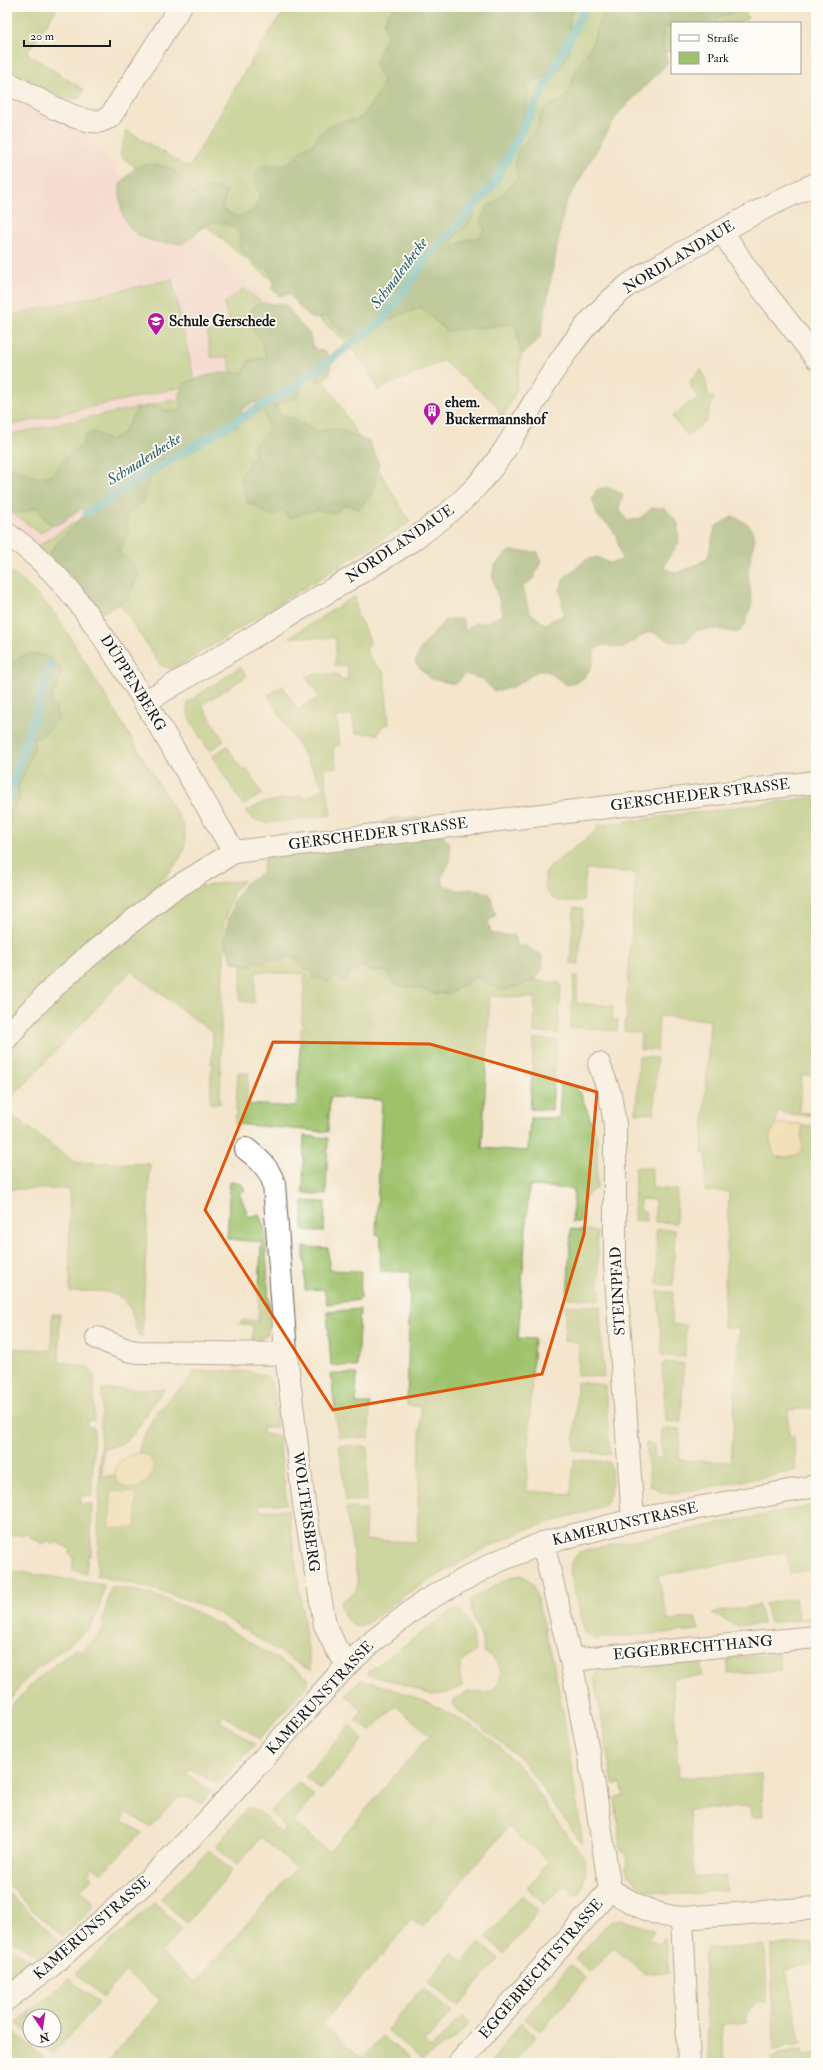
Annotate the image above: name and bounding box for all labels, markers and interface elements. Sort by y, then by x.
scale bar [24,22,110,48]
legend [671,22,801,74]
text: 20 m [30,29,55,44]
text: Straße [707,31,738,46]
text: Park [707,51,729,66]
street label: NORDLANDAUE [620,216,738,298]
water label: Schmalenbecke [365,233,433,313]
school or university icon: Schule Gerschede [146,311,166,336]
place label: Schule Gerschede [169,312,276,331]
place label: ehem. Buckermannshof [445,393,549,429]
building icon: ehem. Buckermannshof [422,401,442,426]
water label: Schmalenbecke [102,428,186,490]
street label: NORDLANDAUE [342,501,458,587]
street label: DÜPPENBERG [96,631,171,735]
street label: GERSCHEDER STRASSE [609,775,791,815]
street label: GERSCHEDER STRASSE [287,814,469,854]
street label: STEINPFAD [606,1246,630,1336]
street label: WOLTERSBERG [288,1449,324,1574]
street label: KAMERUNSTRASSE [550,1498,700,1550]
street label: EGGEBRECHTHANG [612,1632,774,1664]
street label: KAMERUNSTRASSE [262,1637,378,1759]
street label: KAMERUNSTRASSE [30,1872,155,1984]
street label: EGGEBRECHTSTRASSE [475,1895,607,2043]
north arrow [22,2008,62,2048]
text: N [37,2030,51,2045]

